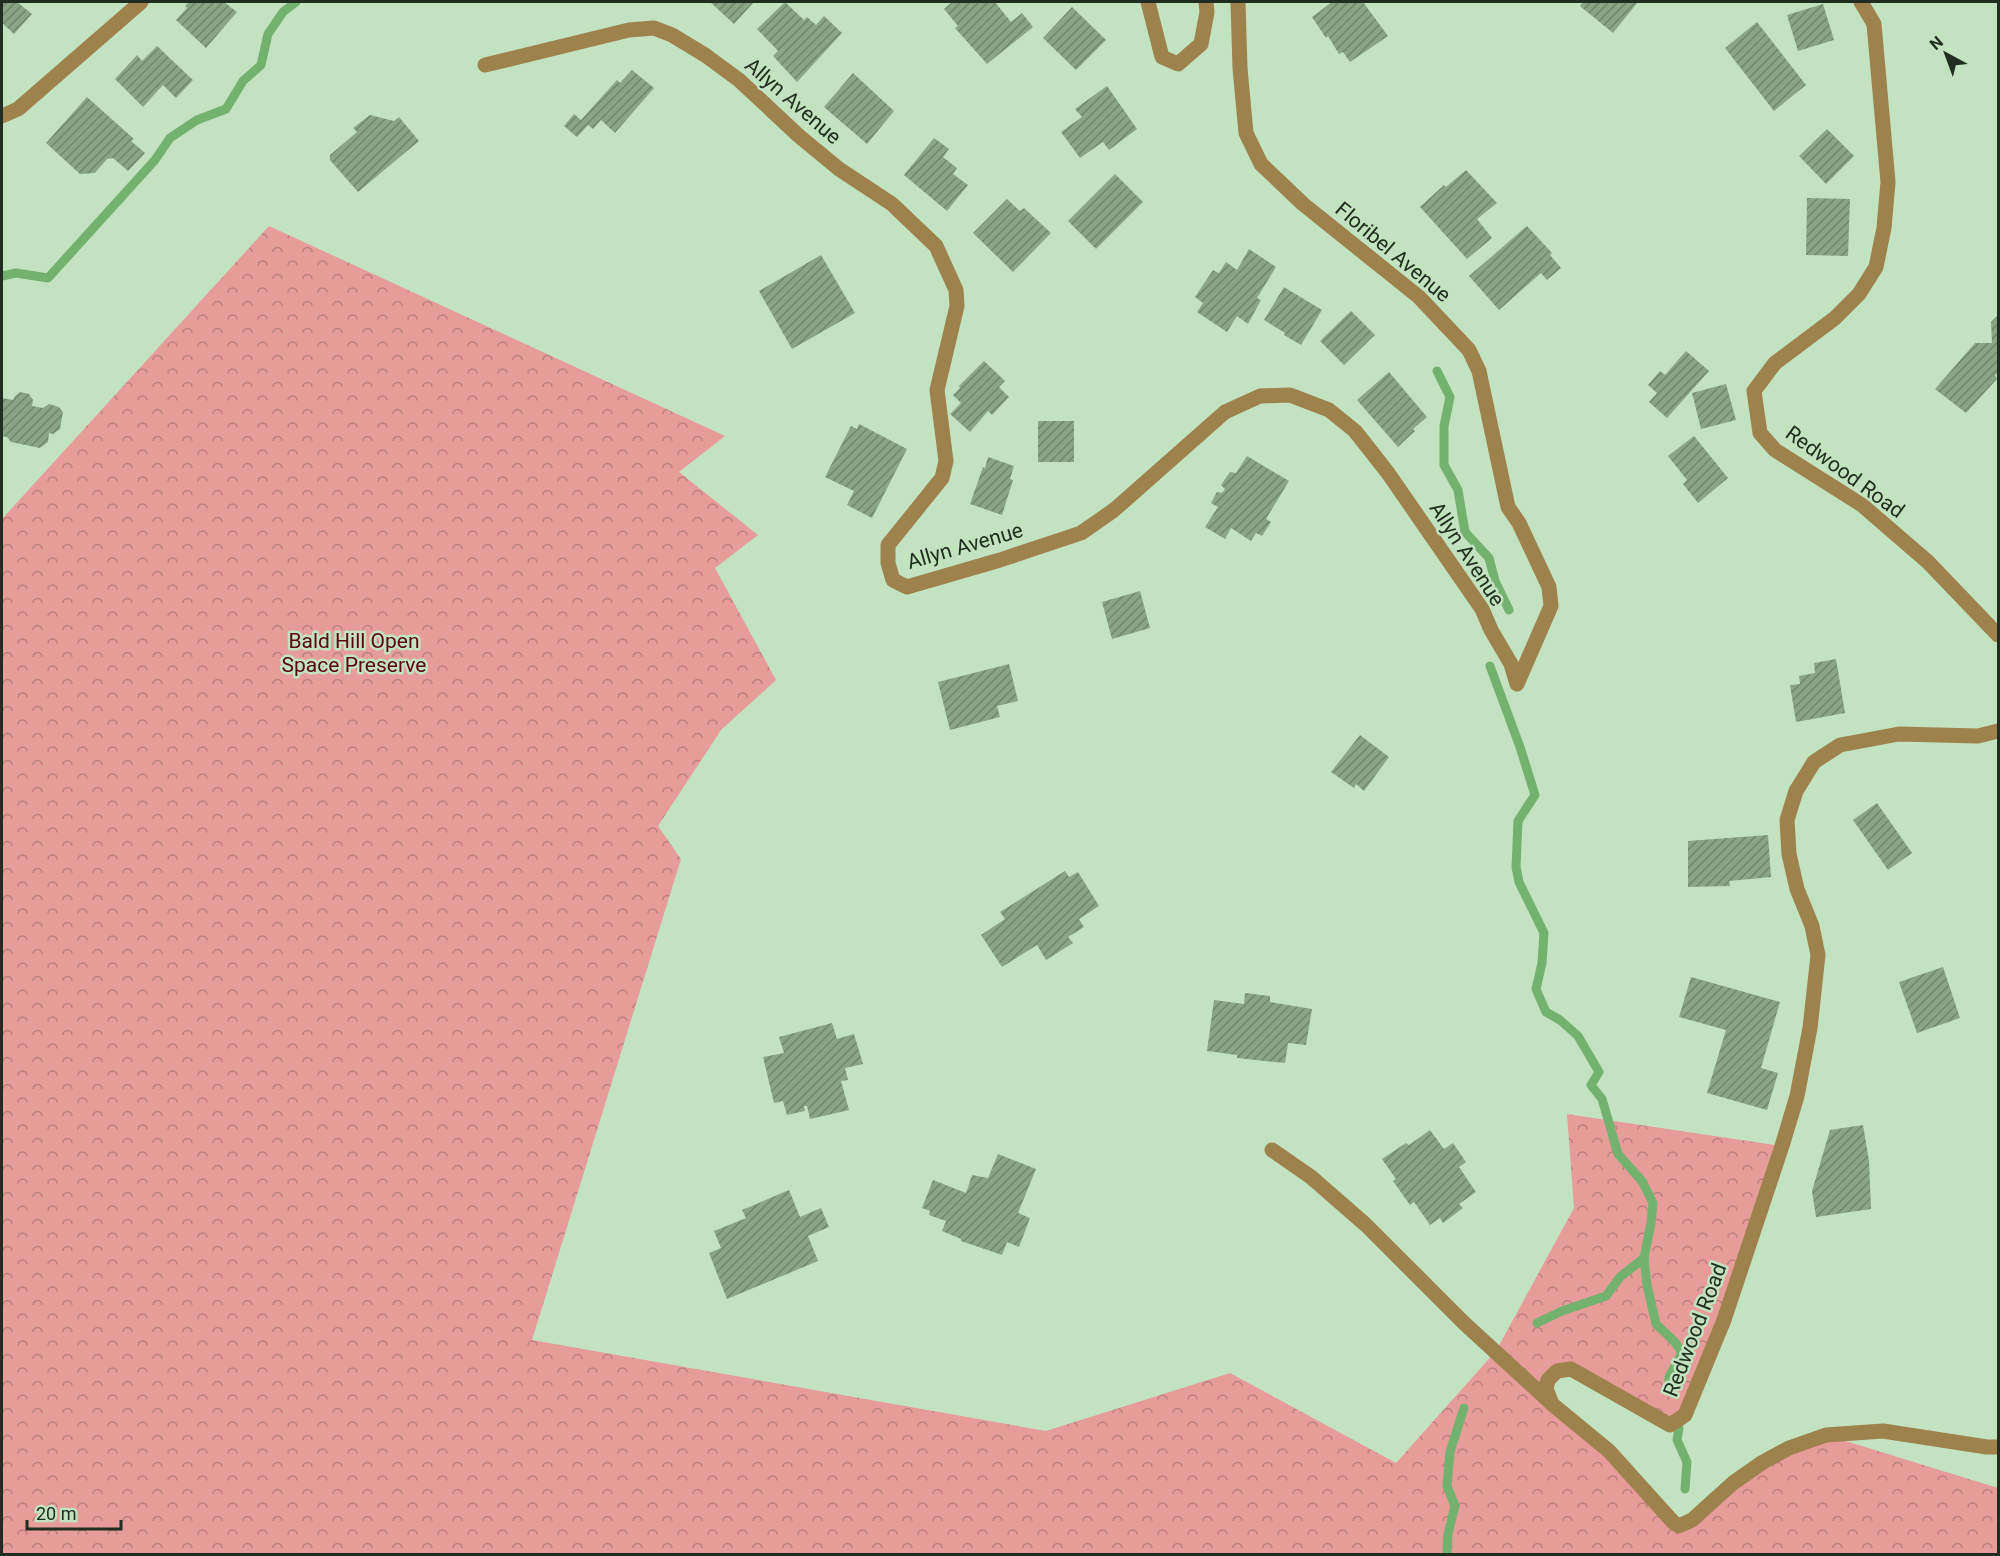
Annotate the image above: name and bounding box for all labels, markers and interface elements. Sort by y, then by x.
north arrow [1916,24,1976,84]
text: N [1926,32,1947,54]
street label: Allyn Avenue [740,53,846,149]
street label: Floribel Avenue [1331,197,1455,307]
street label: Redwood Road [1781,421,1909,523]
street label: Allyn Avenue [1424,497,1510,611]
street label: Allyn Avenue [904,518,1026,574]
park label: Bald Hill Open Space Preserve [282,629,426,677]
street label: Redwood Road [1659,1260,1731,1400]
scale bar [27,1493,122,1531]
text: 20 m [36,1503,76,1524]

